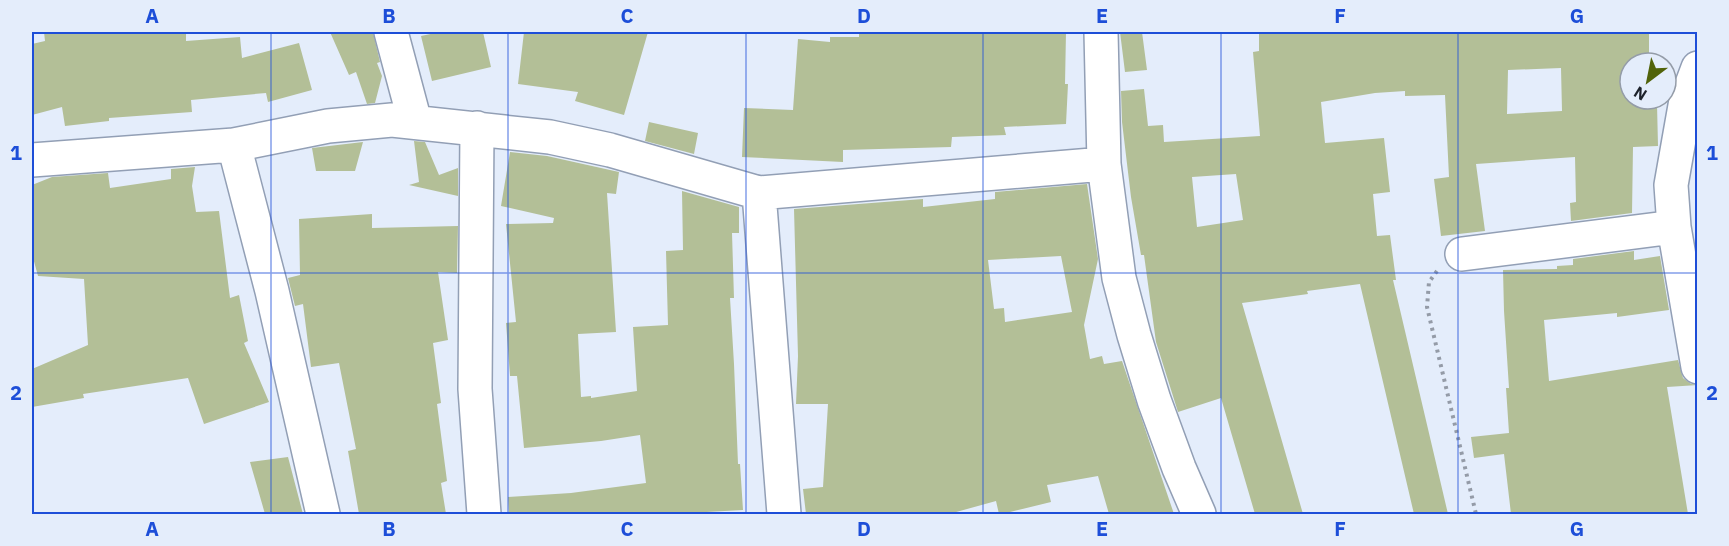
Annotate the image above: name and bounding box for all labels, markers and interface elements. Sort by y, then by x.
text: A [145,2,159,29]
text: B [382,2,396,29]
text: C [620,2,634,29]
text: D [857,2,871,29]
text: E [1096,2,1108,29]
text: F [1334,2,1346,29]
text: G [1570,2,1584,29]
north arrow [1618,51,1678,111]
text: N [1630,82,1650,105]
text: 1 [10,139,22,166]
text: 1 [1706,139,1718,166]
text: 2 [10,379,22,406]
text: 2 [1706,379,1718,406]
text: A [145,515,159,542]
text: B [382,515,396,542]
text: C [620,515,634,542]
text: D [857,515,871,542]
text: E [1096,515,1108,542]
text: F [1334,515,1346,542]
text: G [1570,515,1584,542]

